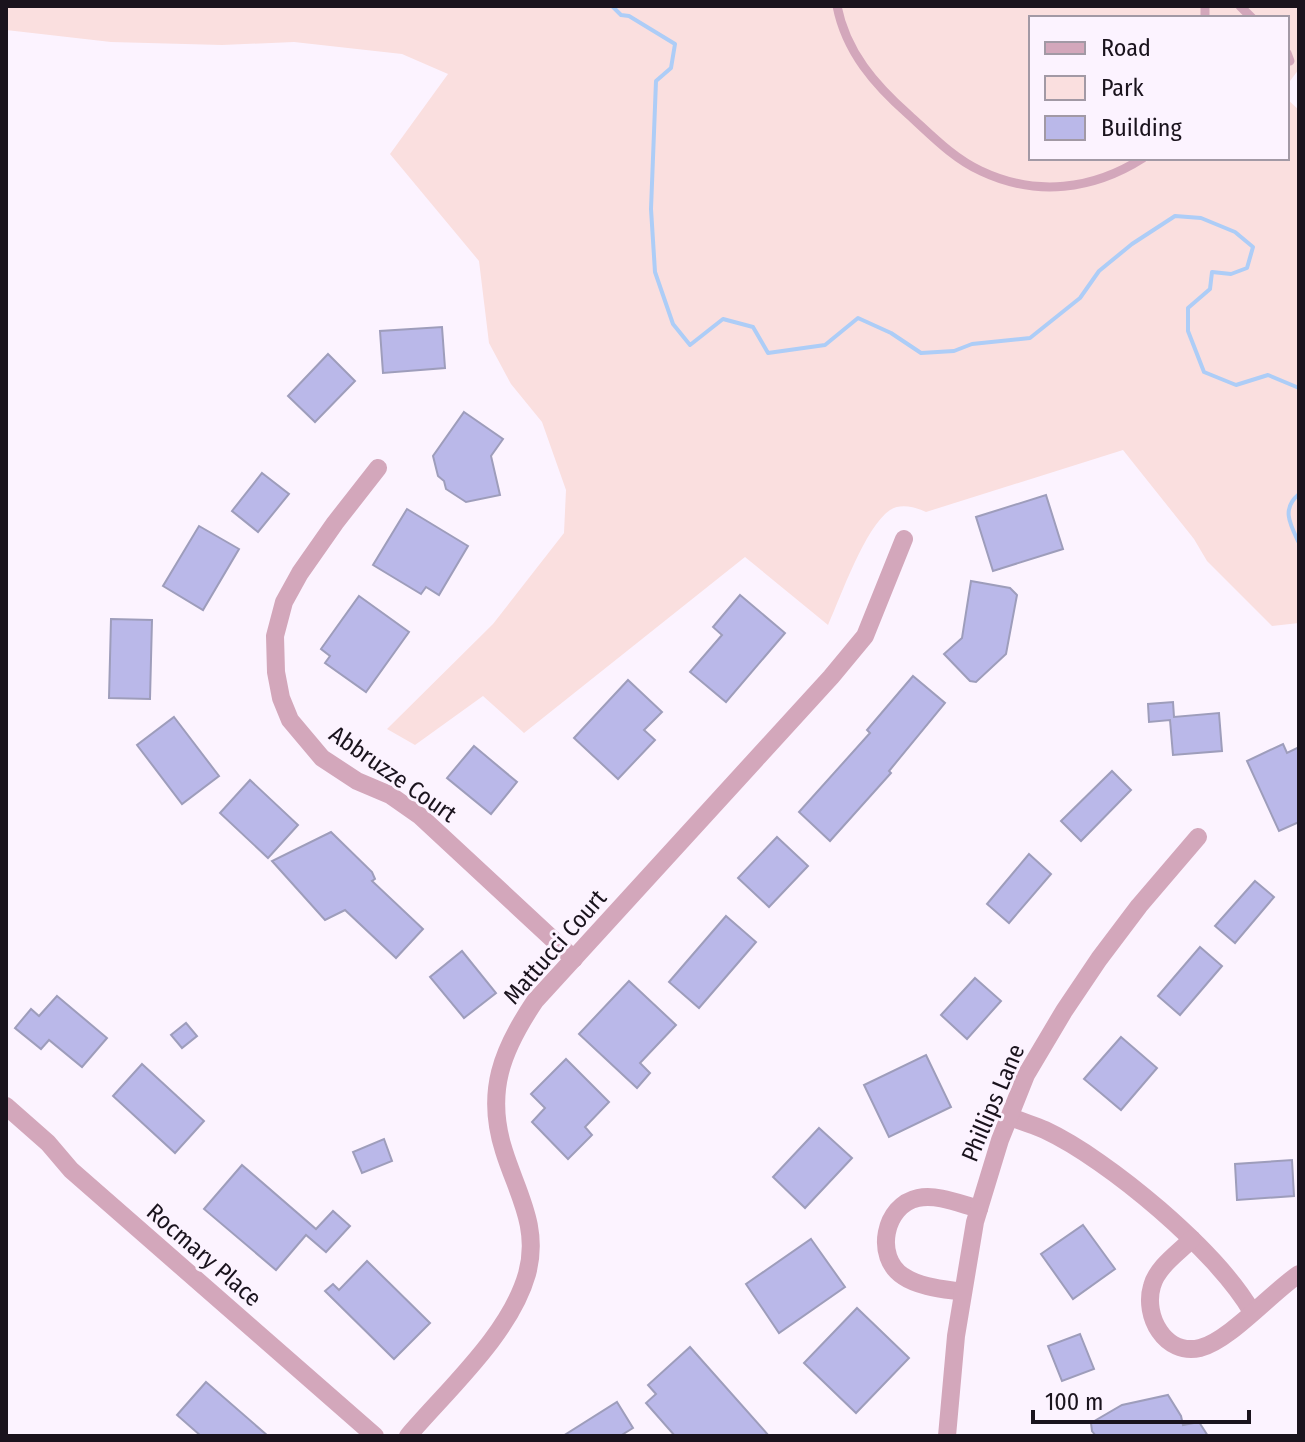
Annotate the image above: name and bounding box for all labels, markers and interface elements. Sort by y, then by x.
legend [1029,16,1289,160]
text: Road [1101,34,1151,62]
text: Park [1101,74,1144,102]
text: Building [1101,114,1183,142]
street label: Abbruzze Court [324,720,462,828]
street label: Mattucci Court [498,884,612,1010]
street label: Phillips Lane [956,1040,1030,1166]
street label: Rocmary Place [141,1198,267,1312]
scale bar [1033,1374,1249,1424]
text: 100 m [1045,1388,1103,1416]

